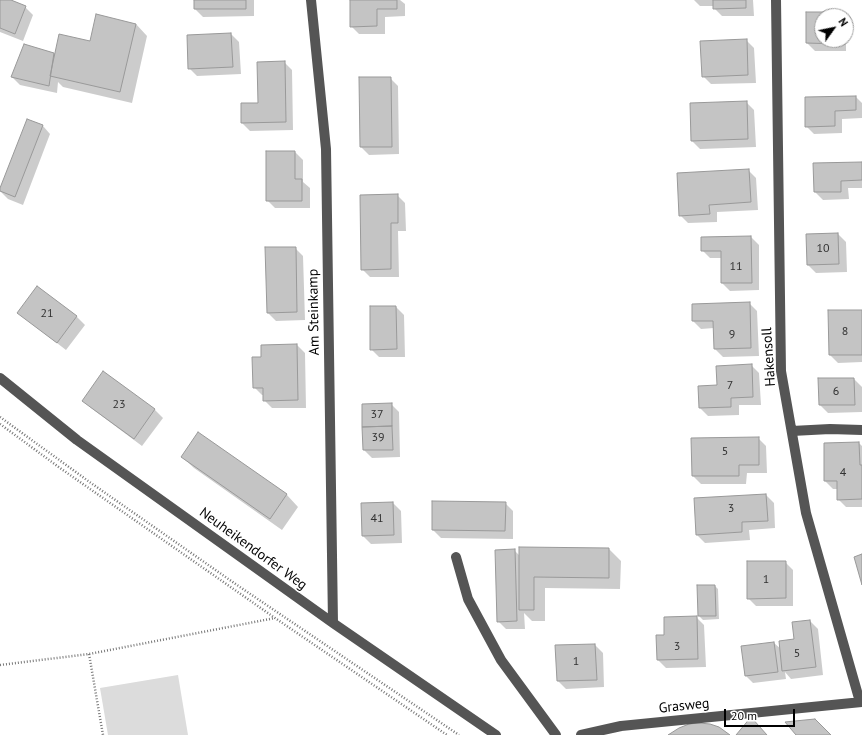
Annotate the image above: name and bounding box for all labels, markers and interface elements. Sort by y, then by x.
north arrow [814,8,854,48]
text: N [835,15,851,29]
house number: 10 [816,242,830,256]
house number: 11 [729,260,743,274]
street label: Am Steinkamp [305,269,323,355]
house number: 21 [40,307,54,321]
house number: 8 [842,325,848,339]
street label: Hakensoll [759,327,779,387]
house number: 9 [729,328,735,342]
house number: 7 [727,379,733,393]
house number: 6 [833,385,839,399]
house number: 23 [112,398,126,412]
house number: 37 [370,408,384,422]
house number: 39 [371,431,385,445]
house number: 5 [722,445,728,459]
house number: 4 [840,466,846,480]
house number: 3 [728,502,734,516]
street label: Neuheikendorfer Weg [196,504,310,594]
house number: 41 [370,512,384,526]
house number: 1 [763,573,769,587]
house number: 3 [674,640,680,654]
house number: 5 [794,647,800,661]
house number: 1 [573,655,579,669]
street label: Grasweg [658,695,710,717]
scale bar [726,701,797,727]
text: 20 m [731,708,757,723]

